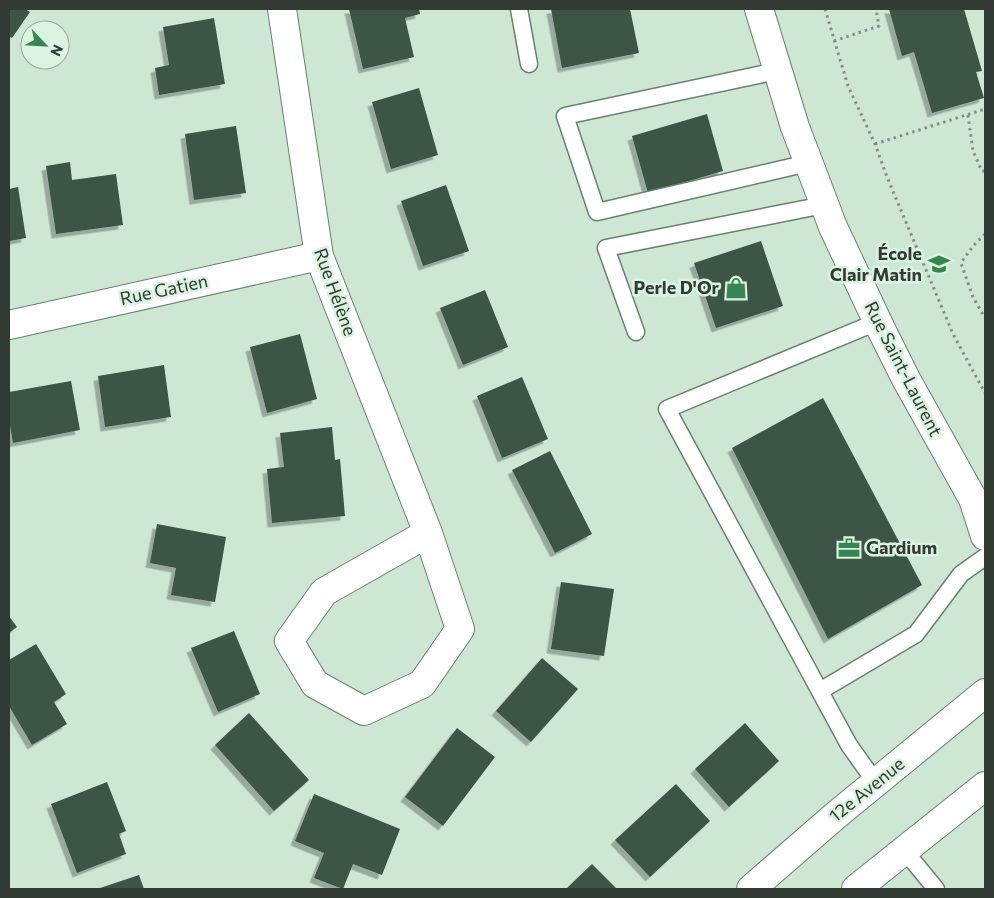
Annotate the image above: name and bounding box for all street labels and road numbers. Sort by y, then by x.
street label: Rue Hélène [310,245,362,339]
street label: Rue Gatien [118,269,210,309]
street label: Rue Saint-Laurent [860,297,947,440]
street label: 12e Avenue [824,752,909,826]

